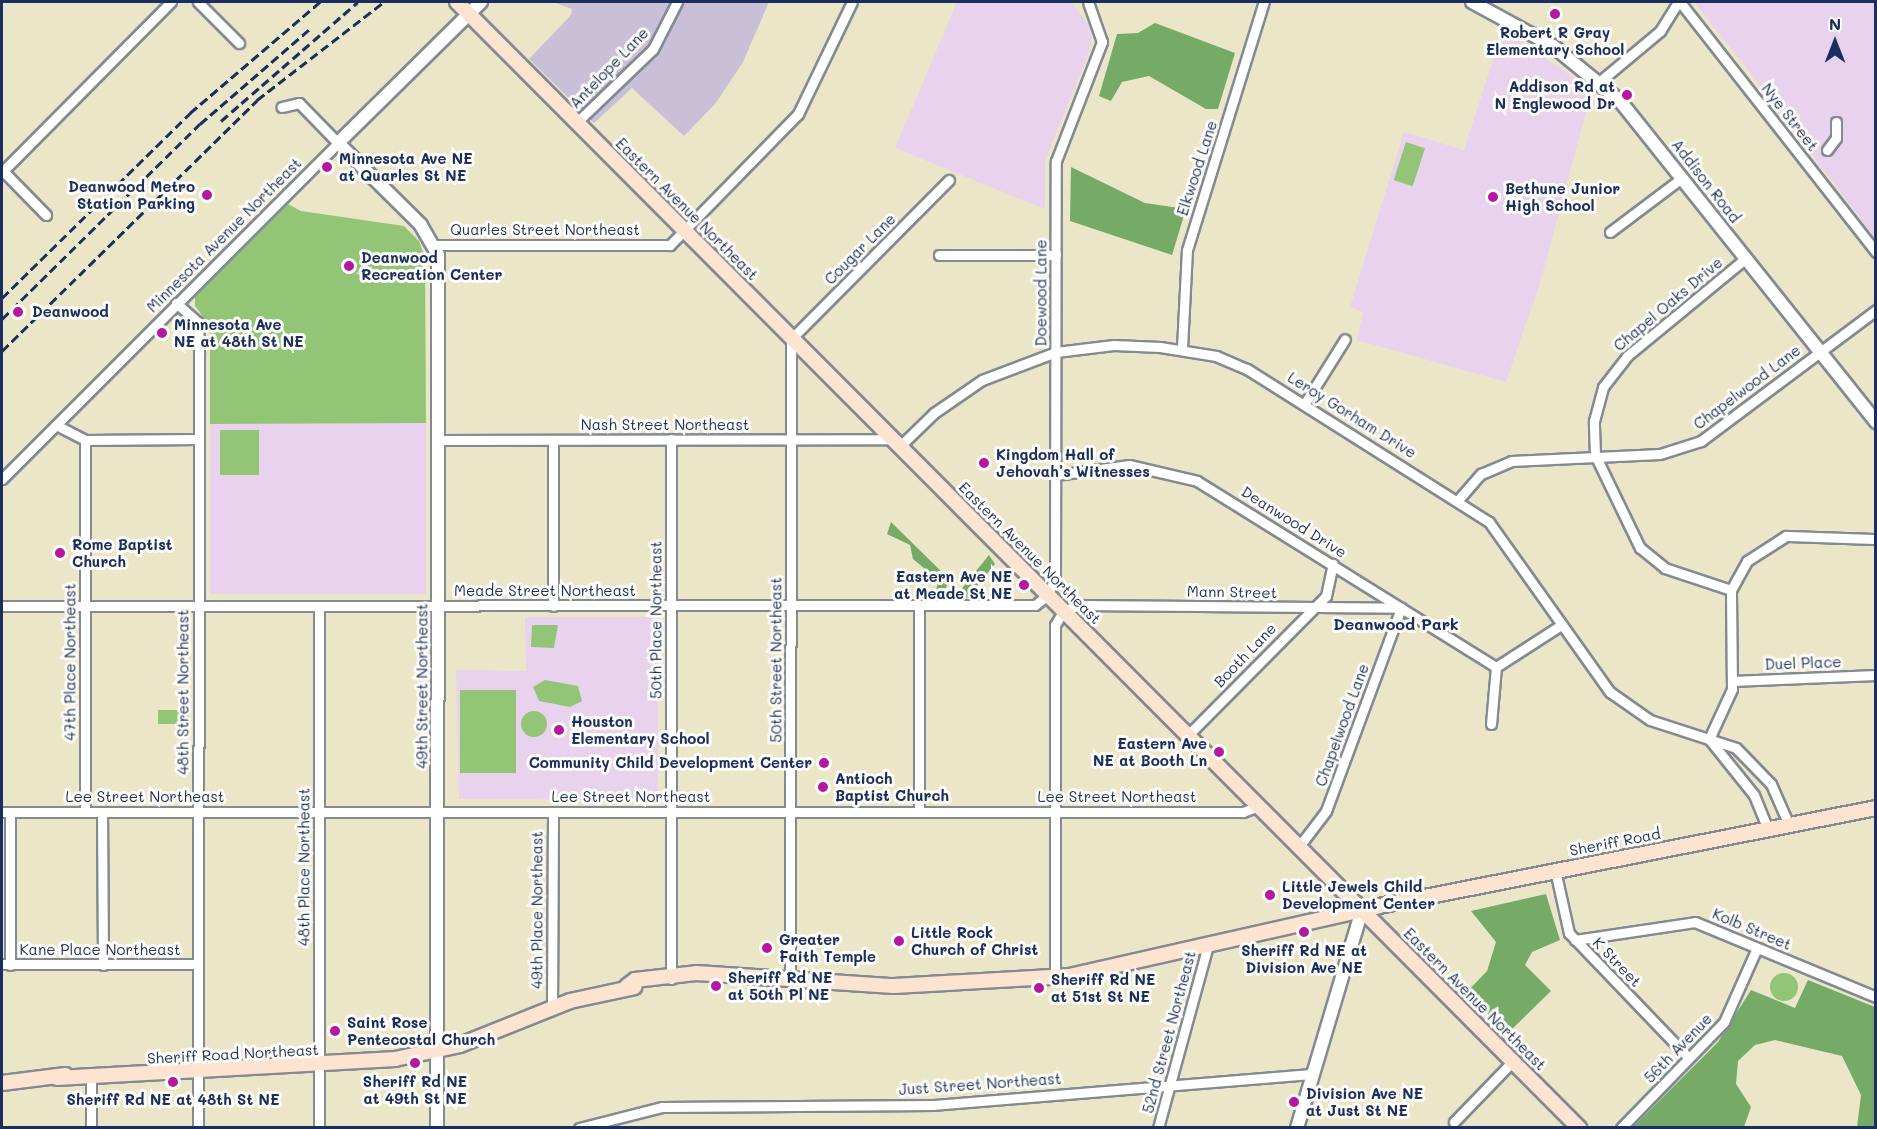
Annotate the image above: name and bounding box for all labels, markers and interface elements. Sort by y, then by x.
marker: Robert R Gray Elementary School [1548,7,1562,21]
north arrow [1805,12,1865,72]
text: N [1829,13,1841,34]
place label: Robert R Gray Elementary School [1486,23,1624,58]
street label: Antelope Lane [566,24,652,112]
place label: Addison Rd at N Englewood Dr [1495,77,1615,112]
street label: Nye Street [1758,80,1822,154]
marker: Addison Rd at N Englewood Dr [1620,88,1634,102]
street label: Elkwood Lane [1173,118,1221,218]
street label: Eastern Avenue Northeast [612,134,762,284]
street label: Addison Road [1668,136,1744,226]
place label: Minnesota Ave NE at Quarles St NE [339,149,473,184]
street label: Minnesota Avenue Northeast [143,154,305,316]
marker: Minnesota Ave NE at Quarles St NE [320,160,334,174]
place label: Deanwood Metro Station Parking [68,177,195,212]
place label: Bethune Junior High School [1505,179,1620,214]
marker: Deanwood Metro Station Parking [200,188,214,202]
marker: Bethune Junior High School [1486,190,1500,204]
street label: Cougar Lane [821,210,899,288]
street label: Quarles Street Northeast [450,221,640,239]
street label: Doewood Lane [1032,239,1050,347]
place label: Deanwood Recreation Center [361,248,502,283]
street label: Chapel Oaks Drive [1610,253,1726,355]
marker: Deanwood Recreation Center [342,259,356,273]
marker: Deanwood [9,303,27,321]
place label: Deanwood [32,303,109,321]
place label: Minnesota Ave NE at 48th St NE [174,315,304,350]
marker: Minnesota Ave NE at 48th St NE [155,326,169,340]
street label: Chapelwood Lane [1690,341,1804,433]
street label: Leroy Gorham Drive [1284,368,1420,462]
street label: Nash Street Northeast [581,416,749,434]
place label: Kingdom Hall of Jehovah’s Witnesses [996,445,1150,480]
marker: Kingdom Hall of Jehovah’s Witnesses [977,456,991,470]
street label: Eastern Avenue Northeast [955,478,1105,628]
street label: Deanwood Drive [1238,482,1350,562]
place label: Rome Baptist Church [72,535,172,570]
street label: 50th Place Northeast [647,541,665,699]
marker: Rome Baptist Church [53,546,67,560]
place label: Eastern Ave NE at Meade St NE [894,567,1012,602]
street label: 50th Street Northeast [767,577,785,743]
marker: Eastern Ave NE at Meade St NE [1017,578,1031,592]
street label: Meade Street Northeast [454,582,636,600]
street label: Mann Street [1187,582,1277,602]
street label: 47th Place Northeast [61,583,79,741]
street label: 49th Street Northeast [413,603,431,769]
street label: 48th Street Northeast [174,609,192,775]
district label: Deanwood Park [1333,614,1459,634]
street label: Booth Lane [1210,619,1280,691]
street label: Duel Place [1764,653,1842,673]
street label: Chapelwood Lane [1311,661,1373,789]
place label: Houston Elementary School [571,712,710,747]
marker: Houston Elementary School [552,723,566,737]
place label: Eastern Ave NE at Booth Ln [1093,734,1207,769]
marker: Eastern Ave NE at Booth Ln [1212,745,1226,759]
place label: Community Child Development Center [529,754,812,772]
marker: Community Child Development Center [817,756,831,770]
place label: Antioch Baptist Church [835,769,949,804]
marker: Antioch Baptist Church [816,780,830,794]
street label: Lee Street Northeast [66,788,224,806]
street label: 48th Place Northeast [295,788,313,946]
street label: Lee Street Northeast [552,788,710,806]
street label: Lee Street Northeast [1038,788,1196,806]
street label: Sheriff Road [1568,824,1662,860]
street label: 49th Place Northeast [528,831,546,989]
place label: Little Jewels Child Development Center [1282,877,1435,912]
marker: Little Jewels Child Development Center [1263,888,1277,902]
street label: Kolb Street [1710,904,1794,954]
place label: Little Rock Church of Christ [911,923,1038,958]
street label: Eastern Avenue Northeast [1400,924,1550,1074]
marker: Sheriff Rd NE at Division Ave NE [1297,925,1311,939]
place label: Greater Faith Temple [779,930,876,965]
marker: Little Rock Church of Christ [892,934,906,948]
street label: K Street [1589,934,1645,990]
street label: Kane Place Northeast [19,941,181,959]
marker: Greater Faith Temple [760,941,774,955]
place label: Sheriff Rd NE at Division Ave NE [1241,941,1367,976]
street label: 52nd Street Northeast [1139,949,1199,1115]
place label: Sheriff Rd NE at 50th Pl NE [728,968,832,1003]
place label: Sheriff Rd NE at 51st St NE [1051,970,1155,1005]
marker: Sheriff Rd NE at 50th Pl NE [709,979,723,993]
marker: Sheriff Rd NE at 51st St NE [1032,981,1046,995]
street label: 56th Avenue [1640,1010,1716,1086]
place label: Saint Rose Pentecostal Church [347,1013,495,1048]
marker: Saint Rose Pentecostal Church [328,1024,342,1038]
street label: Sheriff Road Northeast [147,1041,319,1067]
marker: Sheriff Rd NE at 49th St NE [408,1056,422,1070]
street label: Just Street Northeast [898,1069,1062,1099]
place label: Sheriff Rd NE at 49th St NE [363,1072,467,1107]
marker: Sheriff Rd NE at 48th St NE [166,1075,180,1089]
place label: Division Ave NE at Just St NE [1306,1084,1423,1119]
place label: Sheriff Rd NE at 48th St NE [66,1091,280,1109]
marker: Division Ave NE at Just St NE [1287,1095,1301,1109]

